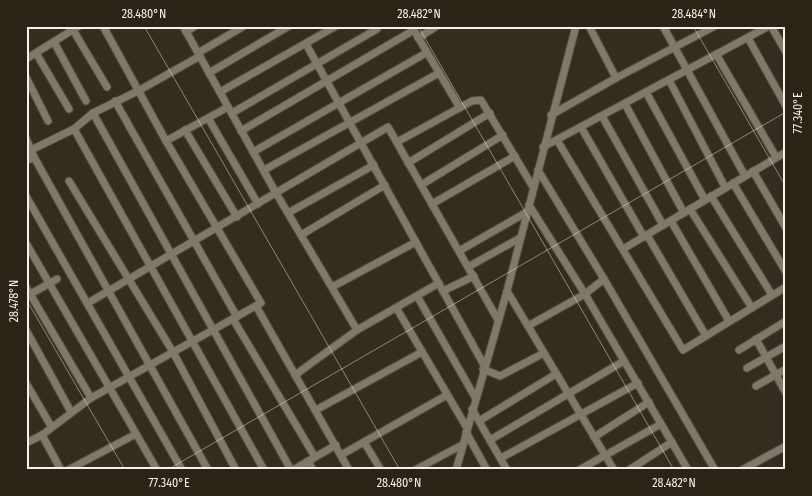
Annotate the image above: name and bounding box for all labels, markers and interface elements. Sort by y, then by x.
text: 28.480°N [122,7,166,21]
text: 28.482°N [397,7,441,21]
text: 28.484°N [672,7,716,21]
text: 77.340°E [791,92,805,134]
text: 28.478°N [7,280,21,322]
text: 77.340°E [148,476,190,490]
text: 28.480°N [377,476,421,490]
text: 28.482°N [652,476,696,490]

